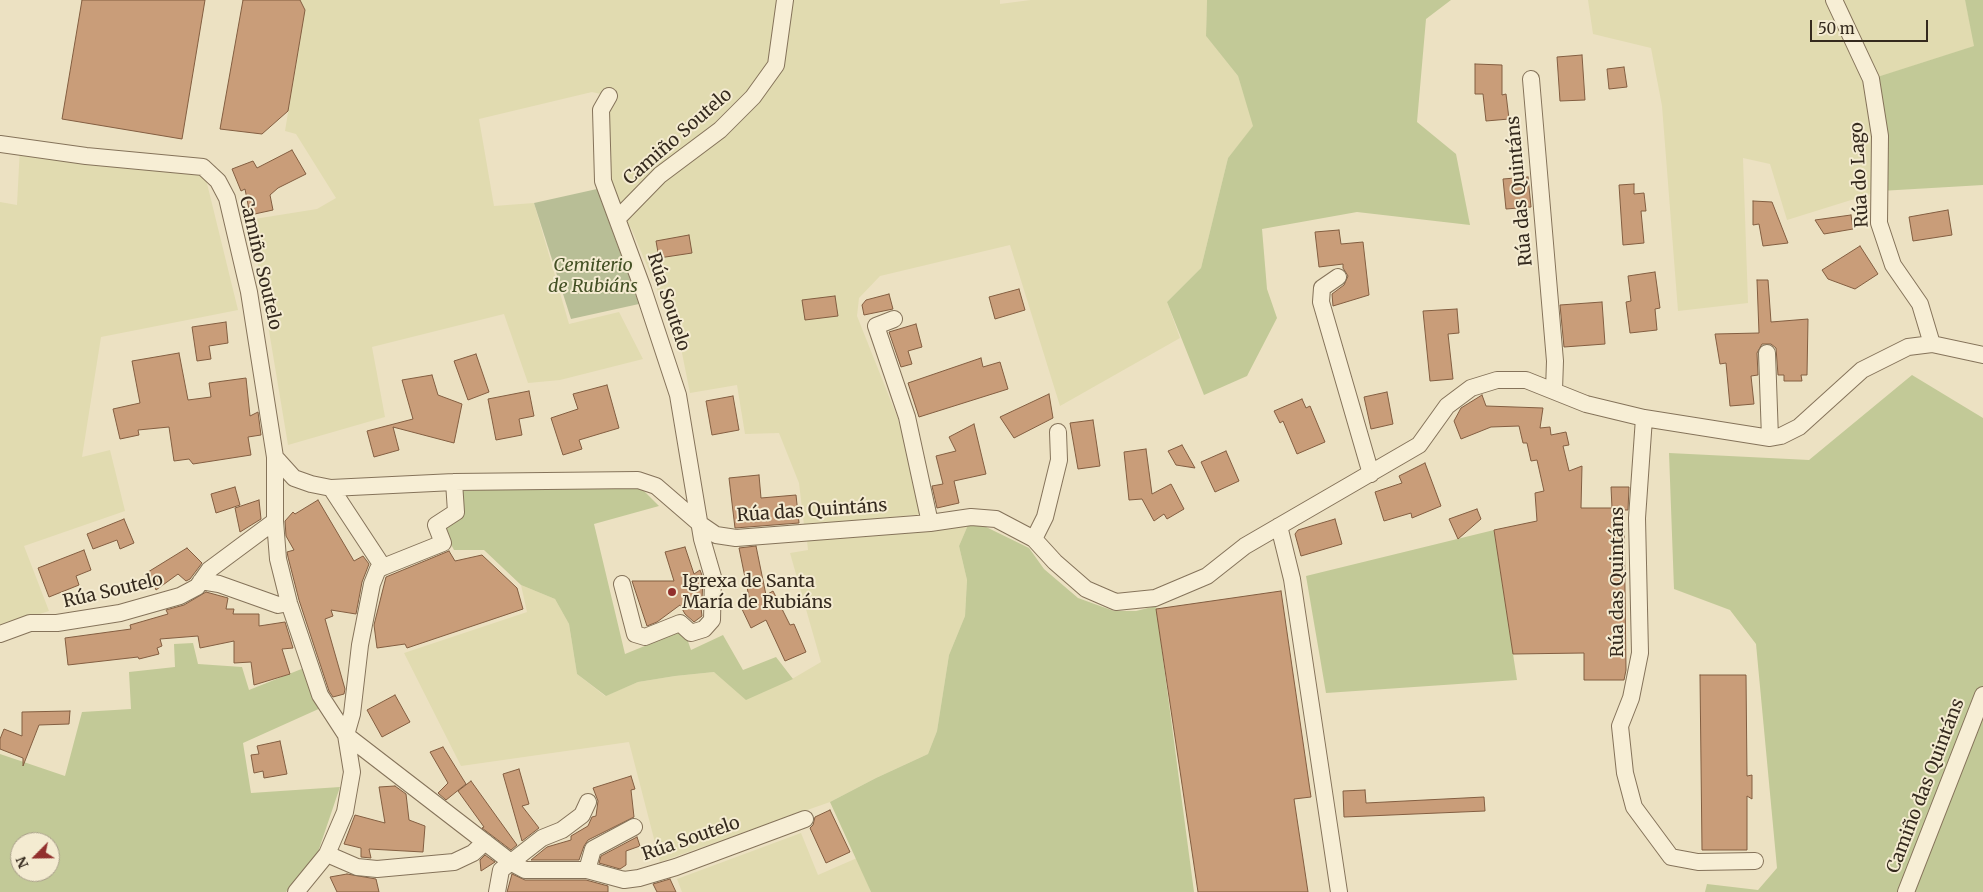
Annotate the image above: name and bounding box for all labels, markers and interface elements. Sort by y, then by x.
scale bar [1813,10,1930,42]
text: 50 m [1818,19,1855,38]
street label: Camiño Soutelo [619,84,737,190]
street label: Rúa das Quintáns [1503,115,1537,267]
street label: Rúa do Lago [1846,122,1874,228]
street label: Camiño Soutelo [234,194,286,332]
street label: Rúa Soutelo [642,250,694,354]
park label: Cemiterio de Rubiáns [548,255,638,298]
street label: Rúa das Quintáns [736,495,888,527]
street label: Rúa das Quintáns [1607,507,1629,657]
street label: Rúa Soutelo [61,569,165,613]
place label: Igrexa de Santa María de Rubiáns [682,571,832,614]
marker: Igrexa de Santa María de Rubiáns [666,586,678,598]
street label: Camiño das Quintáns [1883,696,1969,876]
street label: Rúa Soutelo [639,812,743,866]
north arrow [10,832,60,882]
text: N [12,854,33,871]

